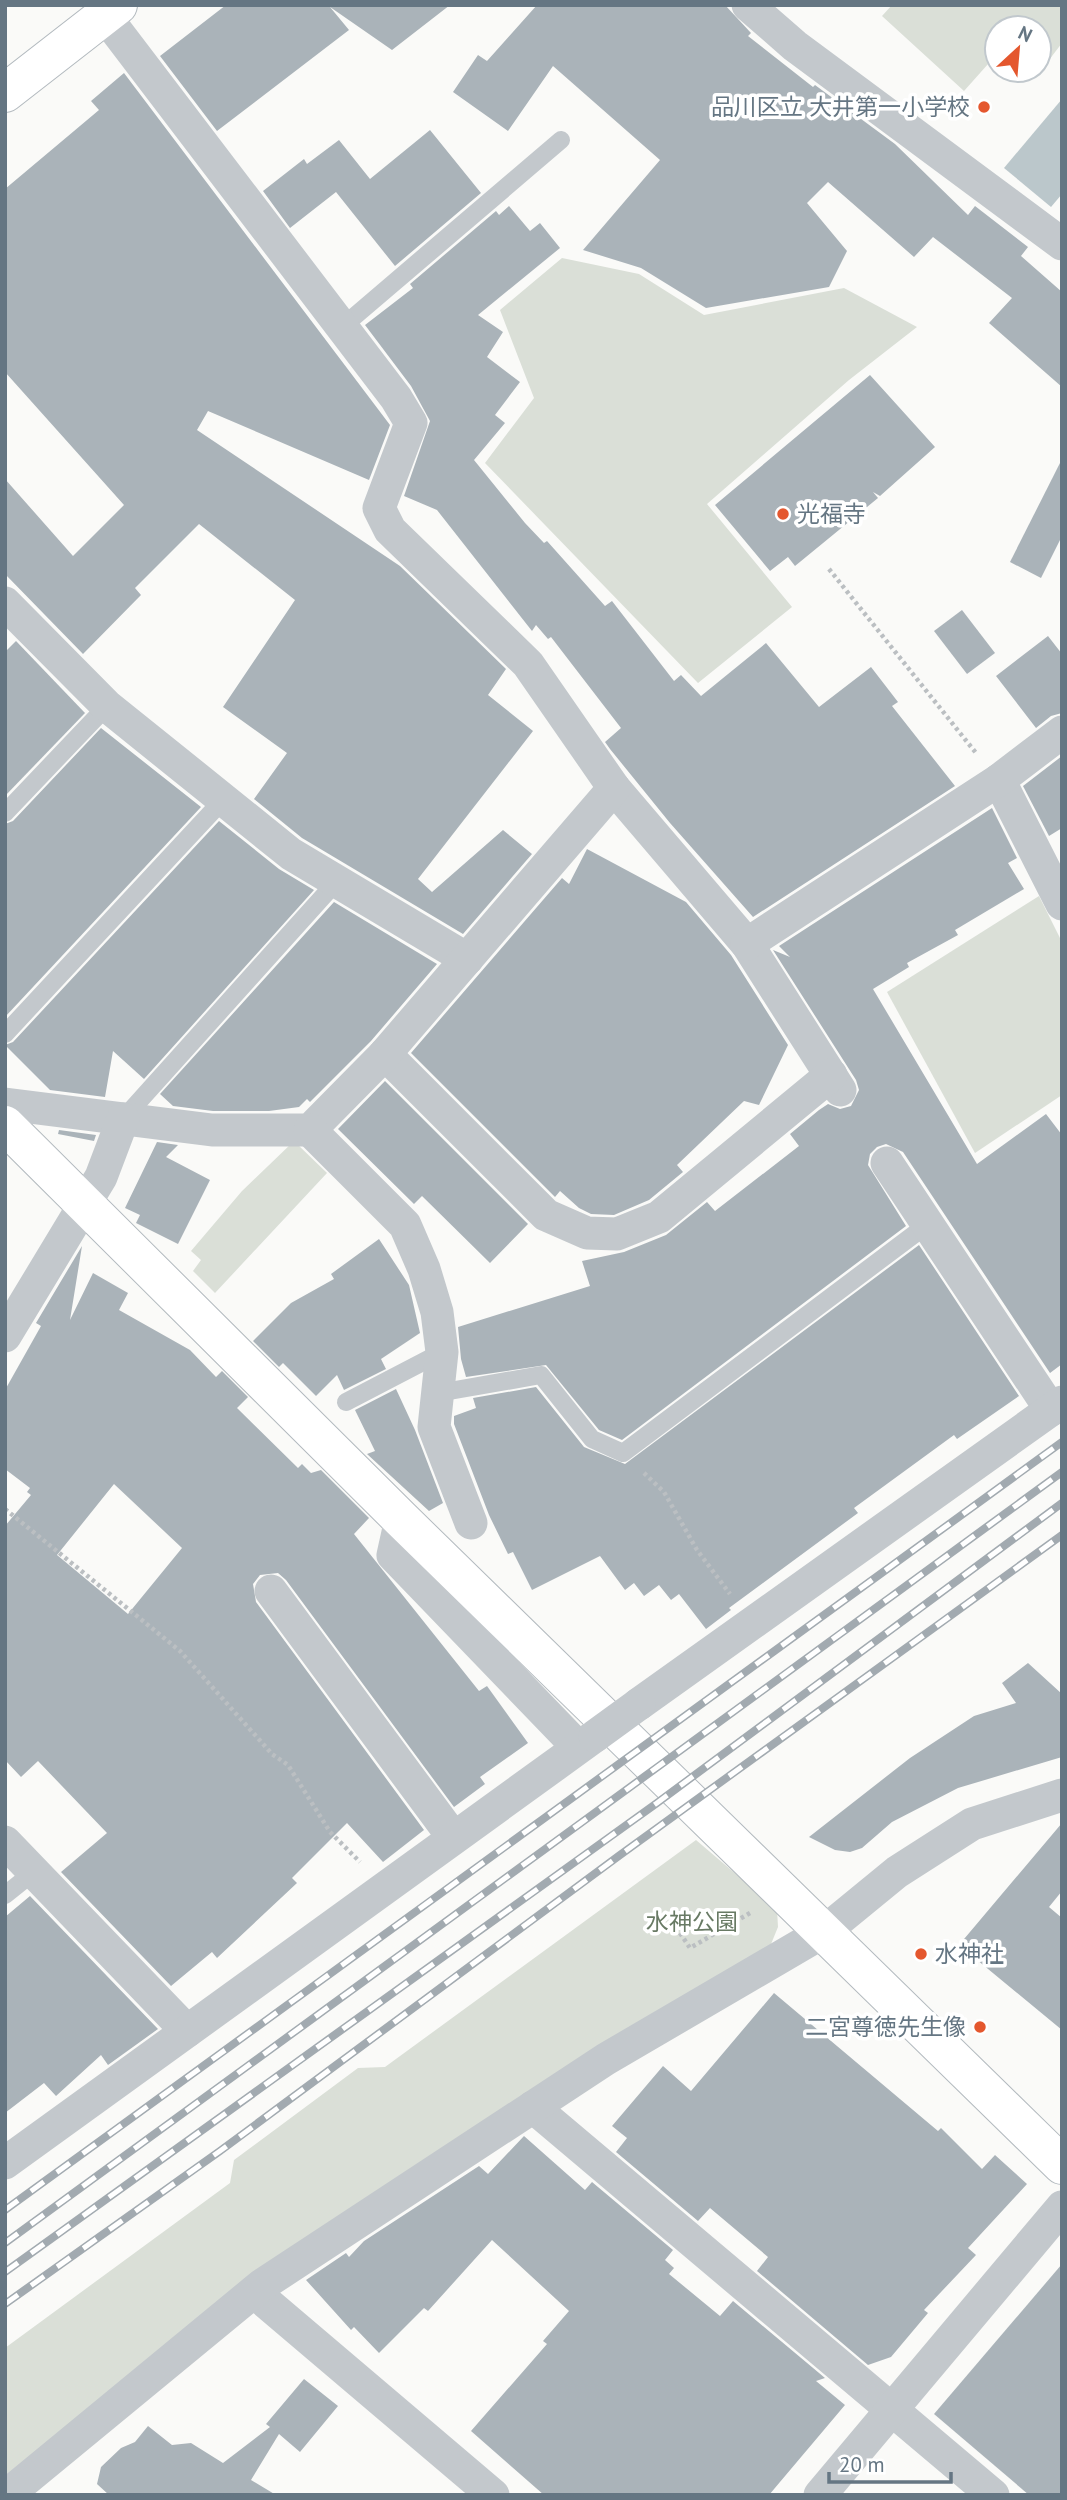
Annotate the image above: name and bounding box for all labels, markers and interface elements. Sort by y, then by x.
north arrow [983,14,1053,84]
text: N [1015,20,1036,47]
place label: 品川区立 大井第一小学校 [711,92,970,121]
marker: 品川区立 大井第一小学校 [976,99,992,115]
place label: 光福寺 [797,499,866,528]
marker: 光福寺 [775,506,791,522]
park label: 水神公園 [646,1907,738,1936]
place label: 水神社 [935,1939,1004,1968]
marker: 水神社 [913,1946,929,1962]
place label: 二宮尊徳先生像 [805,2012,966,2041]
marker: 二宮尊徳先生像 [972,2019,988,2035]
scale bar [829,2440,951,2484]
text: 20 m [839,2451,885,2478]

